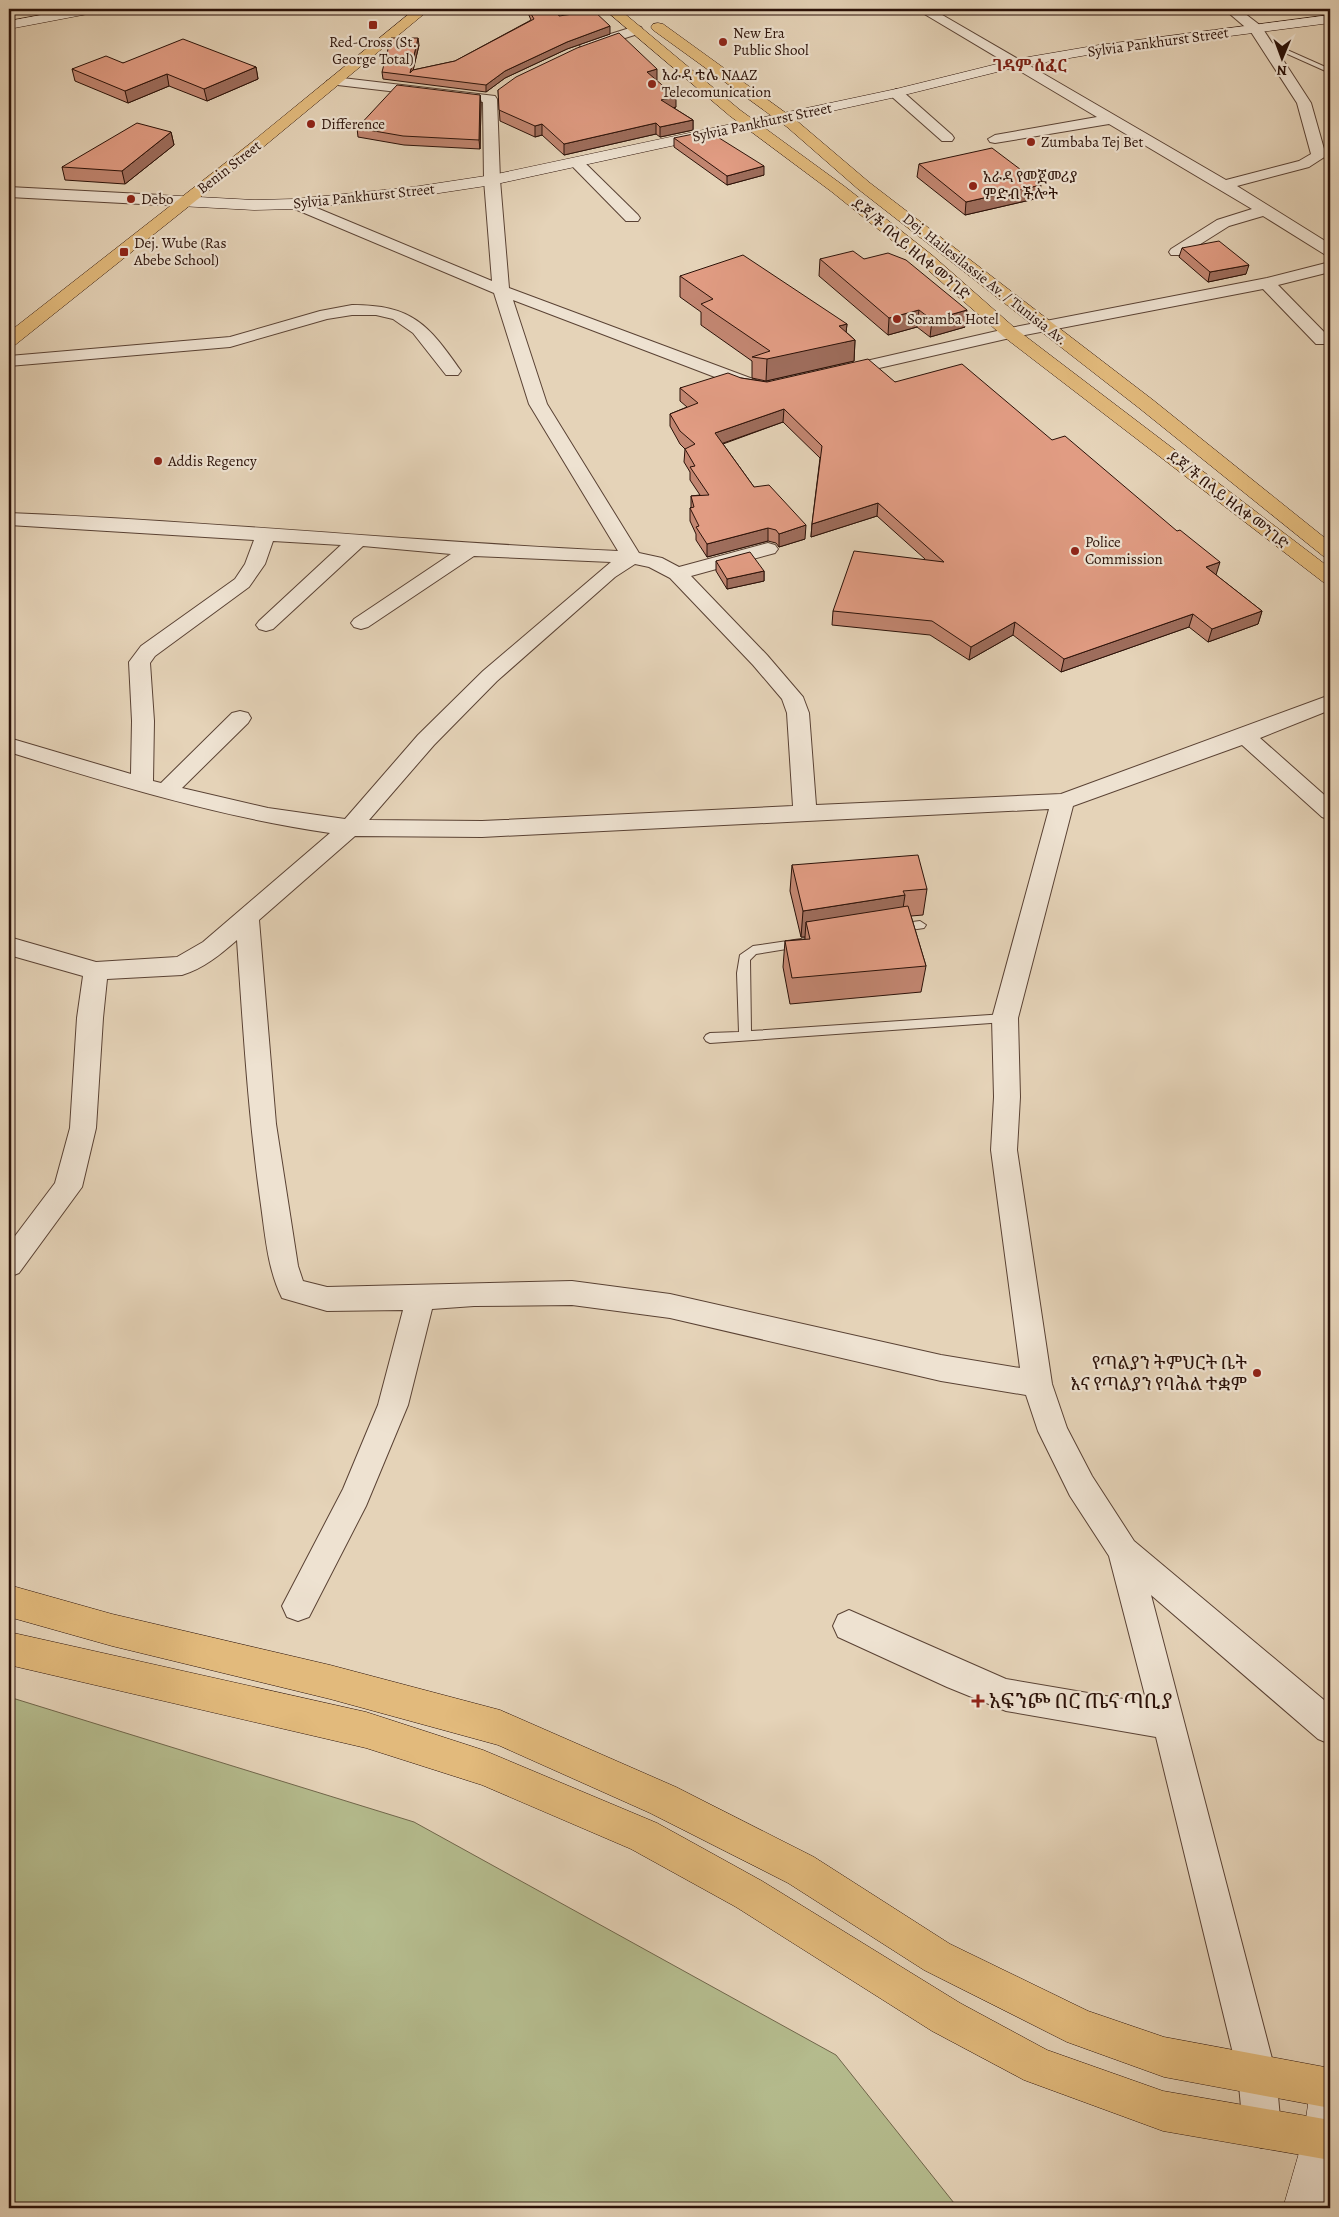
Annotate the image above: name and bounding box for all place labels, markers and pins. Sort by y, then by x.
marker: Red-Cross (St. George Total) [367,19,379,31]
place label: New Era Public Shool [733,23,809,60]
place label: Red-Cross (St. George Total) [329,32,417,69]
marker: New Era Public Shool [717,36,729,48]
place label: አራዳ ቴሌ NAAZ Telecomunication [662,65,771,102]
marker: አራዳ ቴሌ NAAZ Telecomunication [646,78,658,90]
place label: Difference [321,114,385,134]
marker: Difference [305,118,317,130]
place label: Zumbaba Tej Bet [1041,132,1143,152]
marker: Zumbaba Tej Bet [1025,136,1037,148]
place label: አራዳ የመጀመሪያ ምድብ ችሎት [983,167,1078,204]
marker: አራዳ የመጀመሪያ ምድብ ችሎት [967,180,979,192]
place label: Debo [141,189,173,209]
marker: Debo [125,193,137,205]
place label: Dej. Wube (Ras Abebe School) [133,233,226,270]
marker: Dej. Wube (Ras Abebe School) [118,246,130,258]
place label: Soramba Hotel [907,309,999,329]
marker: Soramba Hotel [891,313,903,325]
place label: Addis Regency [167,451,257,471]
marker: Addis Regency [152,455,164,467]
place label: Police Commission [1085,532,1163,569]
marker: Police Commission [1069,545,1081,557]
place label: የጣልያን ትምህርት ቤት እና የጣልያን የባሕል ተቋም [1071,1351,1247,1396]
marker: የጣልያን ትምህርት ቤት እና የጣልያን የባሕል ተቋም [1251,1367,1263,1379]
place label: አፍንጮ በር ጤና ጣቢያ [989,1687,1172,1715]
marker: አፍንጮ በር ጤና ጣቢያ [971,1694,985,1708]

